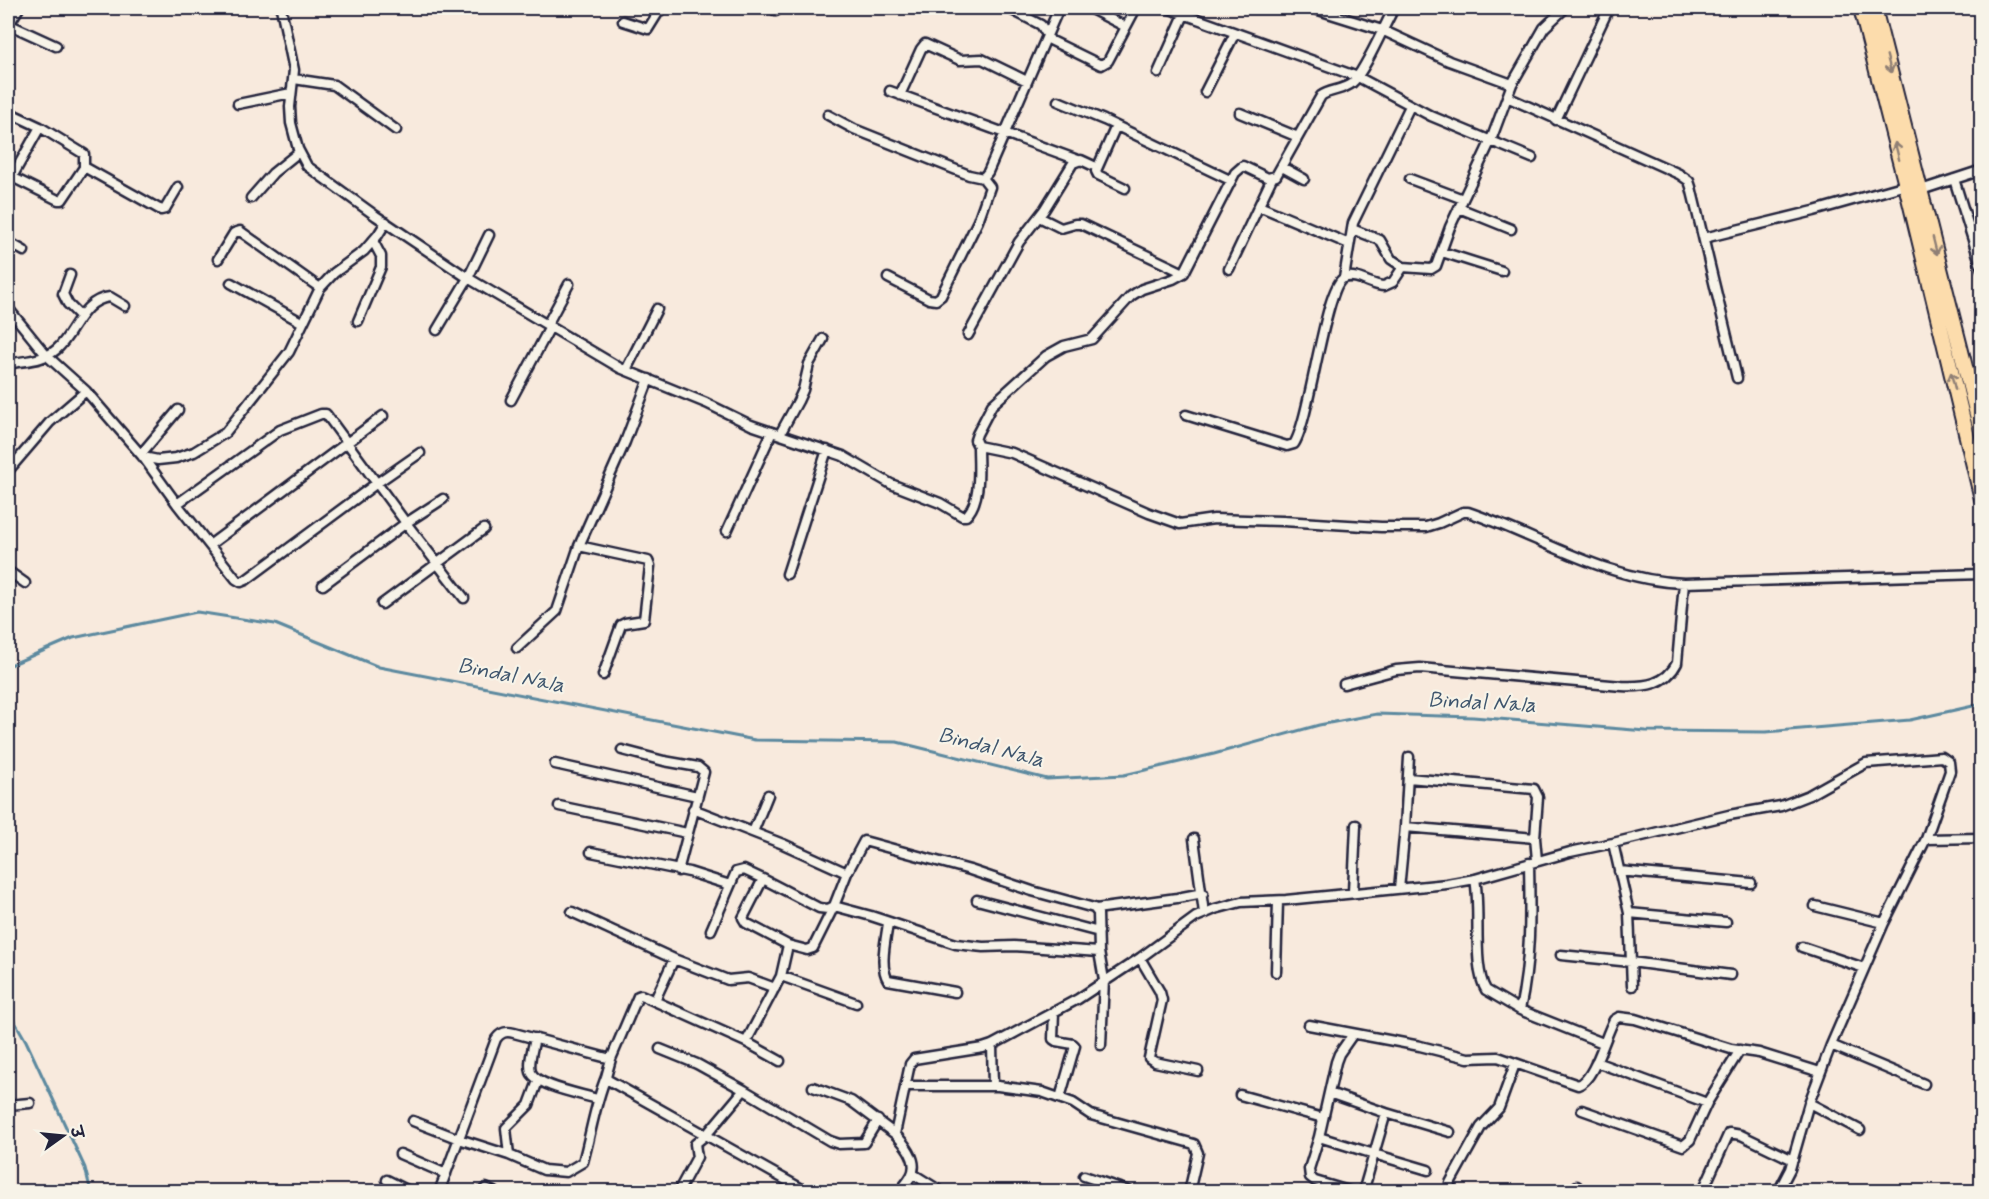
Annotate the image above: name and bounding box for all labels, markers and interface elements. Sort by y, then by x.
one-way arrow [1883,54,1895,73]
one-way arrow [1891,142,1903,161]
one-way arrow [1930,237,1942,256]
one-way arrow [1947,372,1959,391]
water label: Bindal Nala [455,652,567,700]
water label: Bindal Nala [1427,686,1537,720]
water label: Bindal Nala [935,721,1047,775]
north arrow [33,1106,93,1166]
text: उ [64,1123,88,1142]

